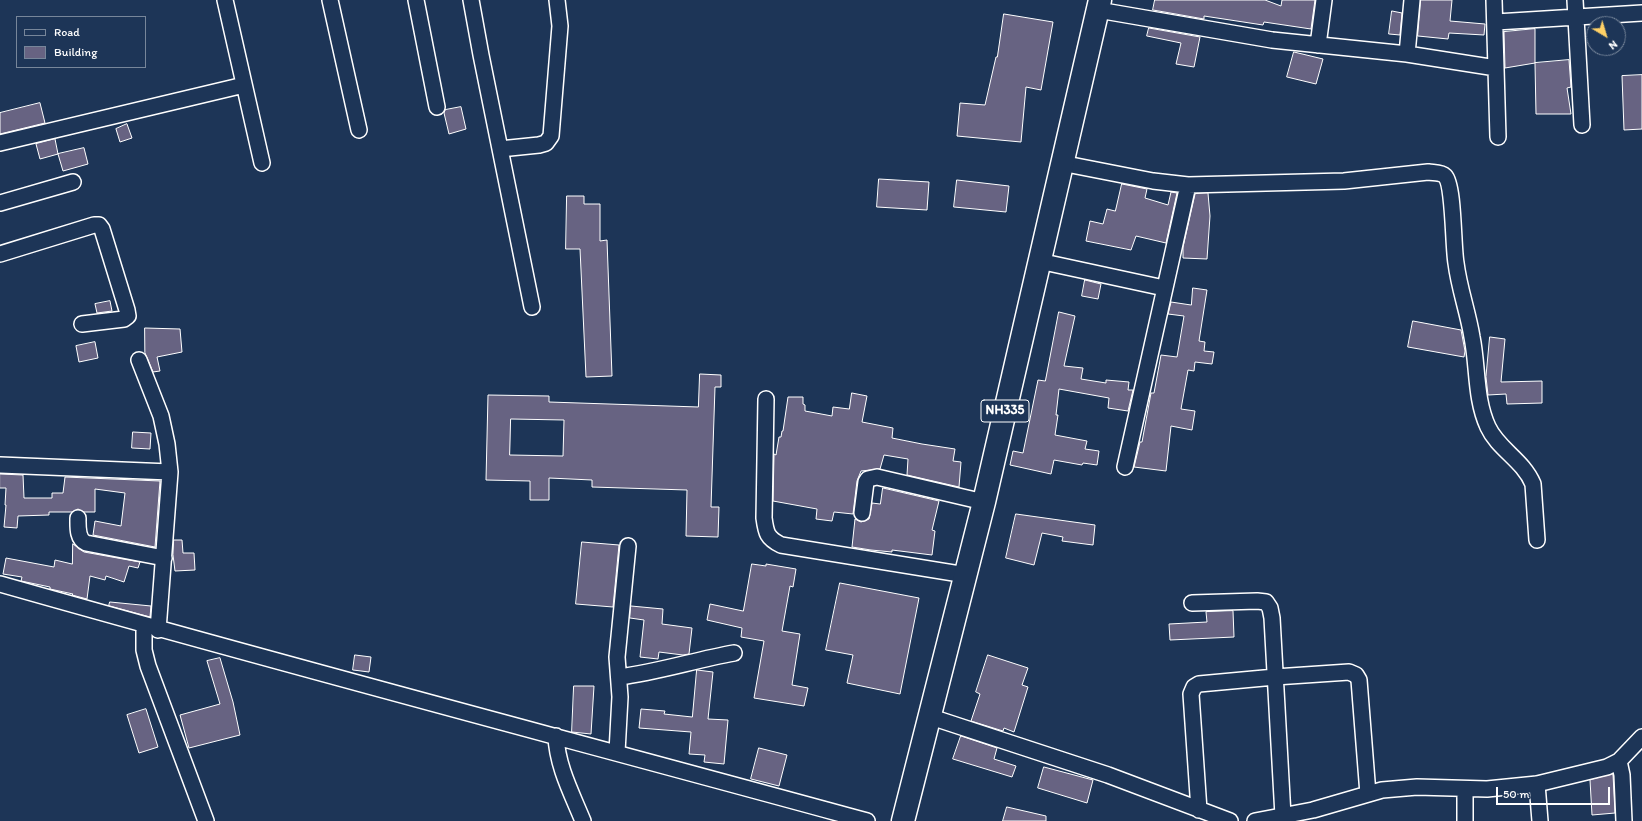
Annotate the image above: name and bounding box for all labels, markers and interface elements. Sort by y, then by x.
legend [16,16,146,68]
north arrow [1586,16,1626,56]
text: Road [54,25,80,39]
text: N [1606,38,1620,52]
text: Building [54,45,97,59]
road number: NH335 [981,400,1029,422]
scale bar [1498,779,1612,805]
text: 50 m [1503,787,1529,801]

